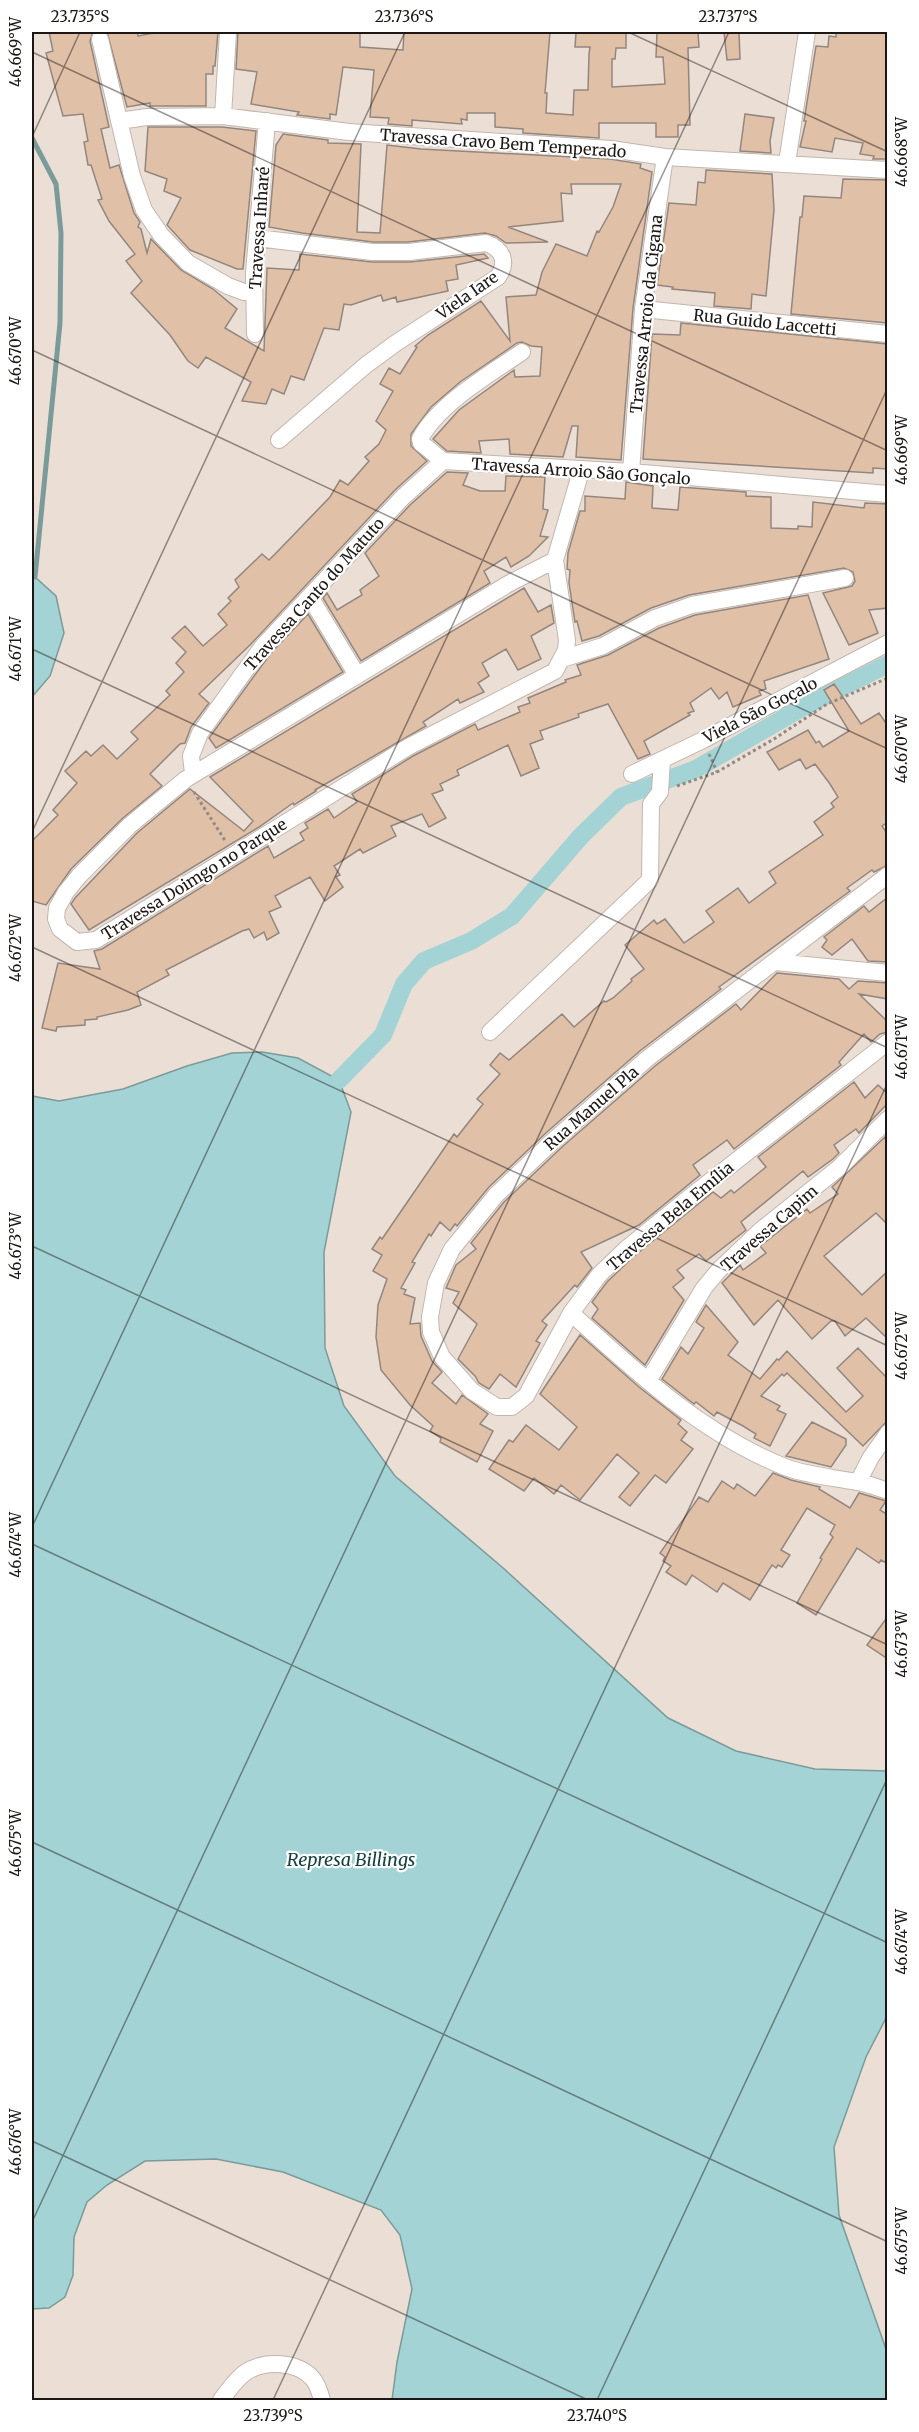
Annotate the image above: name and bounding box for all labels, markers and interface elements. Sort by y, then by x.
text: 23.735°S [51,7,109,26]
text: 23.736°S [375,7,433,26]
text: 23.737°S [698,7,758,26]
text: 46.669°W [6,16,25,87]
text: 46.668°W [892,116,911,187]
street label: Travessa Cravo Bem Temperado [379,124,627,162]
street label: Travessa Inharé [245,166,273,290]
street label: Travessa Arroio da Cigana [626,213,666,414]
street label: Viela Iare [431,266,502,324]
street label: Rua Guido Laccetti [692,305,838,339]
text: 46.670°W [6,316,25,385]
text: 46.669°W [892,414,911,485]
street label: Travessa Arroio São Gonçalo [471,453,691,489]
street label: Travessa Canto do Matuto [240,513,388,675]
text: 46.671°W [6,615,25,682]
street label: Viela São Goçalo [699,673,821,748]
text: 46.670°W [892,714,911,783]
street label: Travessa Doimgo no Parque [98,814,290,944]
text: 46.672°W [6,913,25,982]
text: 46.671°W [892,1013,911,1080]
street label: Rua Manuel Pla [540,1061,643,1154]
street label: Travessa Bela Emília [603,1157,738,1275]
street label: Travessa Capim [716,1180,822,1276]
text: 46.673°W [6,1211,25,1280]
text: 46.672°W [892,1311,911,1380]
text: 46.674°W [6,1511,25,1578]
text: 46.673°W [892,1609,911,1678]
text: 46.675°W [6,1808,25,1877]
water label: Represa Billings [287,1848,415,1871]
text: 46.674°W [892,1908,911,1975]
text: 46.676°W [6,2108,25,2175]
text: 46.675°W [892,2206,911,2275]
text: 23.739°S [243,2406,303,2425]
text: 23.740°S [567,2406,627,2425]

